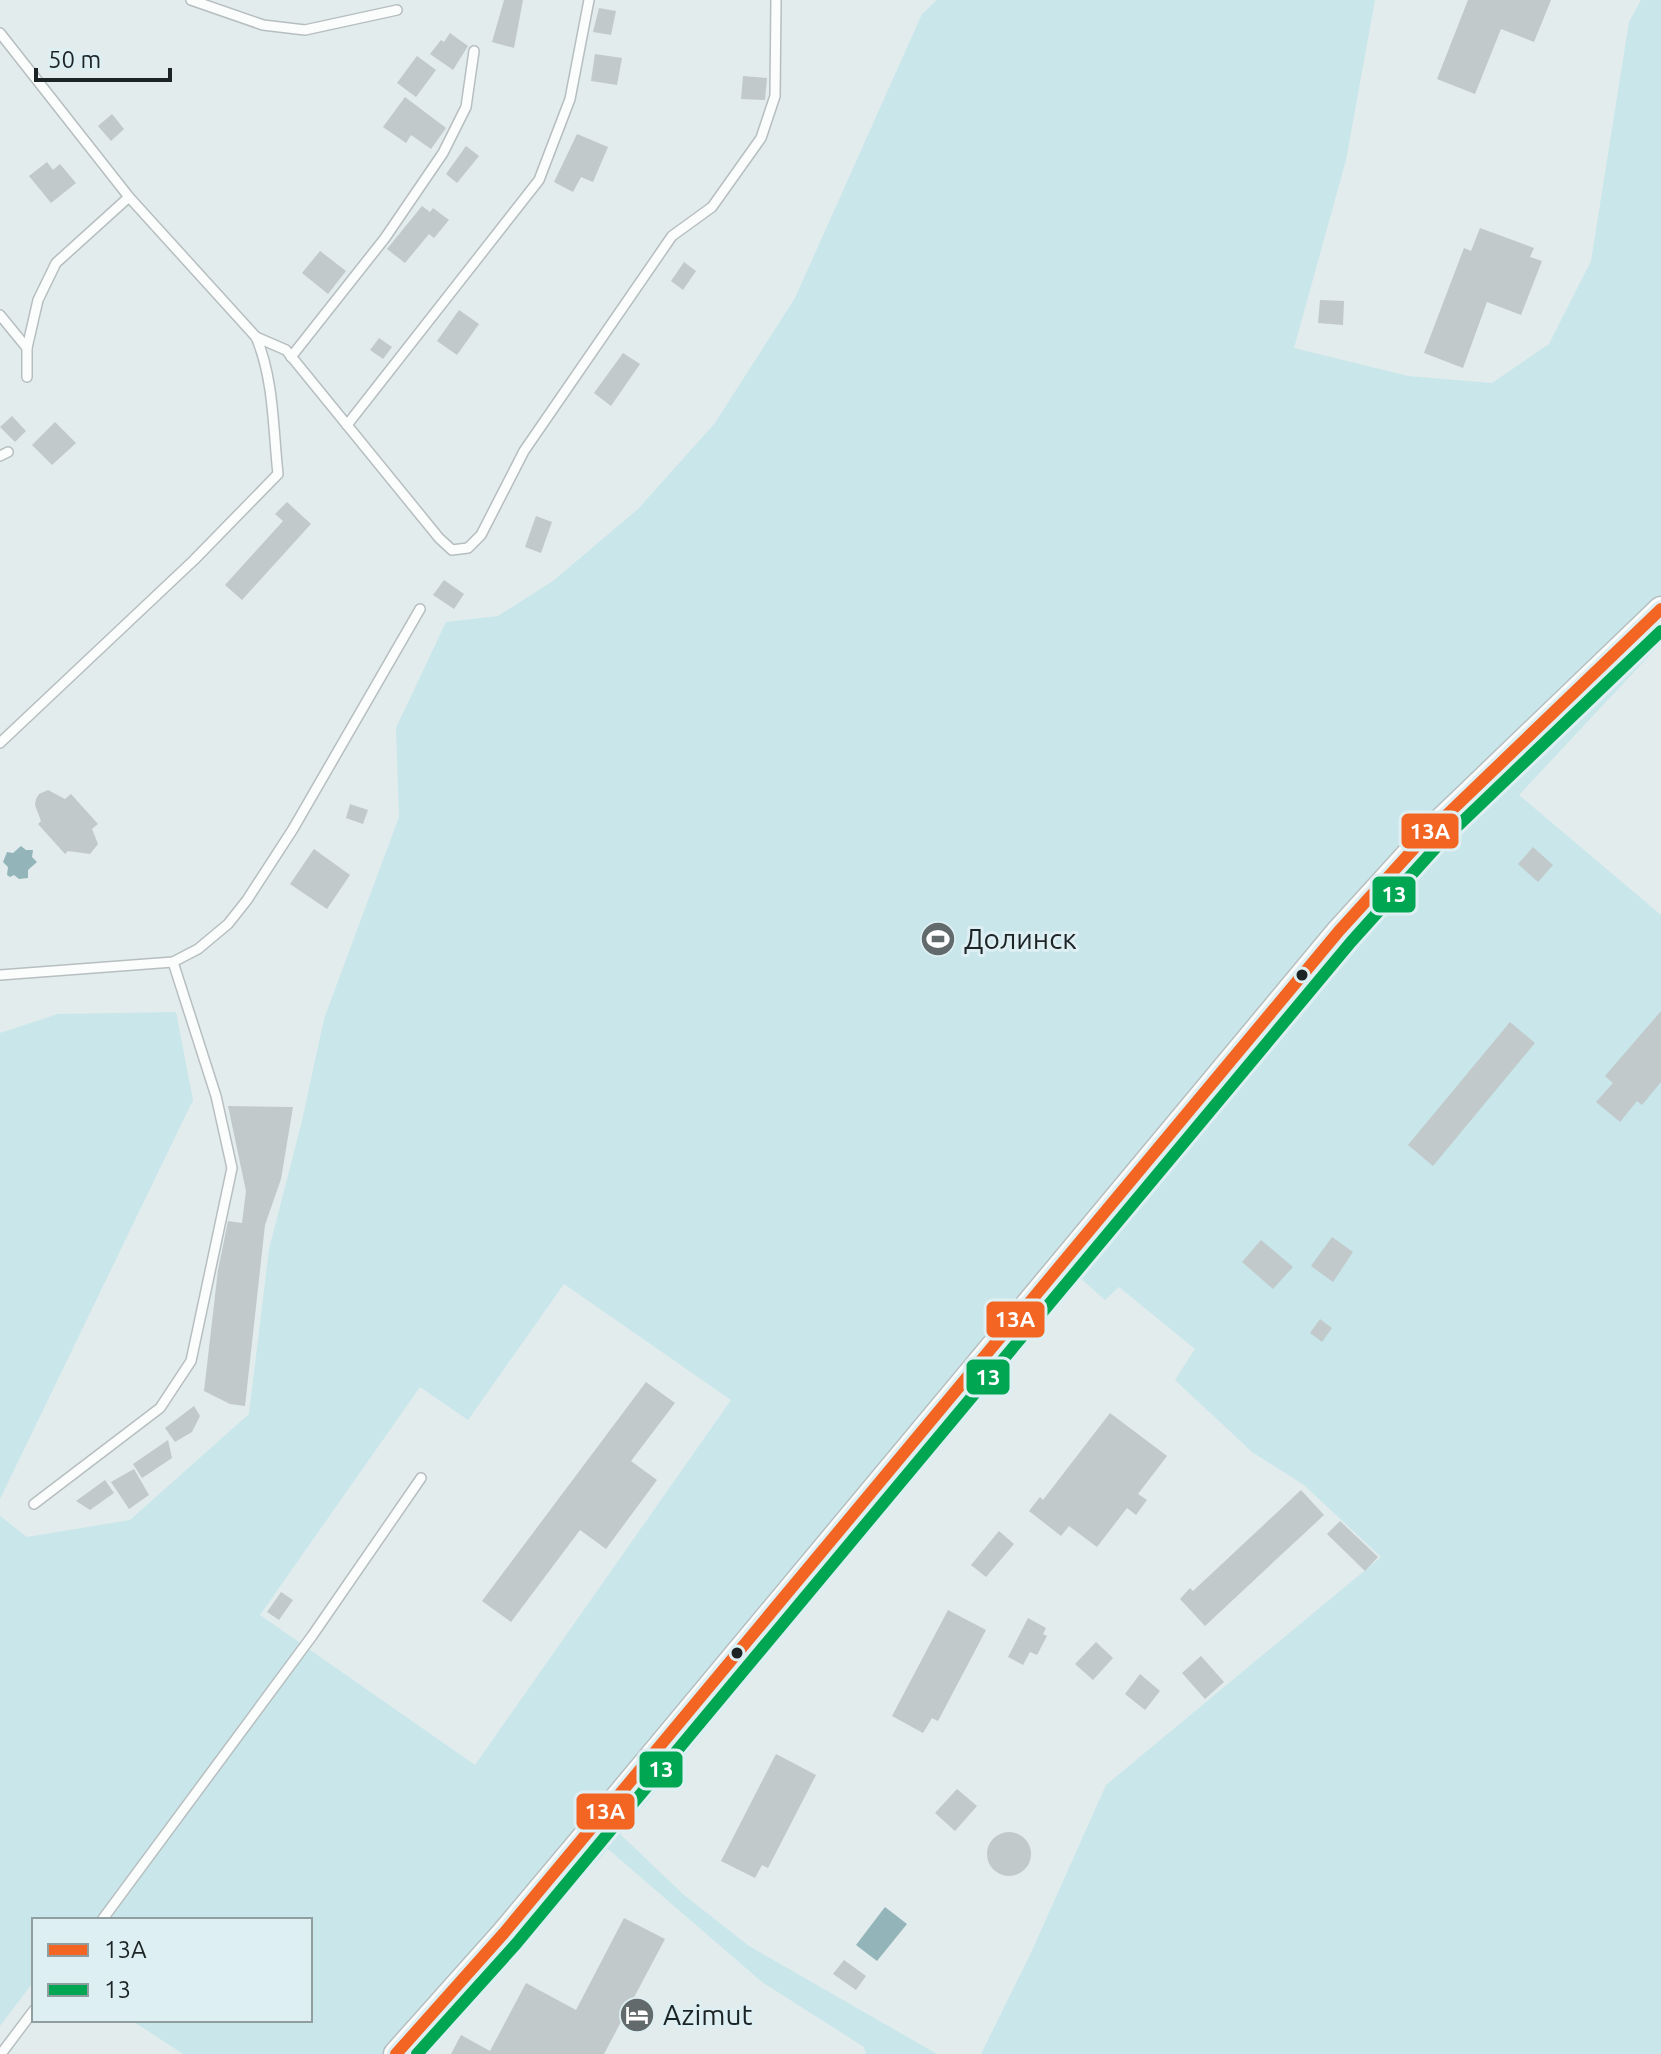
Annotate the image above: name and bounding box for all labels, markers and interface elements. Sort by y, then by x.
scale bar [36,32,170,82]
text: 50 m [48,46,101,73]
line badge: 13А [1400,812,1460,850]
text: 13А [1410,818,1451,843]
line badge: 13 [1371,875,1417,914]
text: 13 [1382,881,1406,906]
sports icon: Долинск [919,920,957,958]
place label: Долинск [964,923,1077,954]
unlabelled marker [1294,967,1310,983]
line badge: 13А [985,1300,1046,1339]
text: 13А [995,1306,1036,1331]
line badge: 13 [965,1358,1011,1396]
text: 13 [976,1364,1000,1389]
unlabelled marker [729,1645,745,1661]
line badge: 13 [638,1750,684,1789]
text: 13 [649,1756,673,1781]
line badge: 13А [575,1792,636,1831]
text: 13А [585,1798,626,1823]
legend [32,1918,312,2022]
text: 13А [104,1936,147,1963]
text: 13 [104,1976,131,2003]
hotel icon: Azimut [618,1996,656,2034]
place label: Azimut [663,1999,752,2030]

